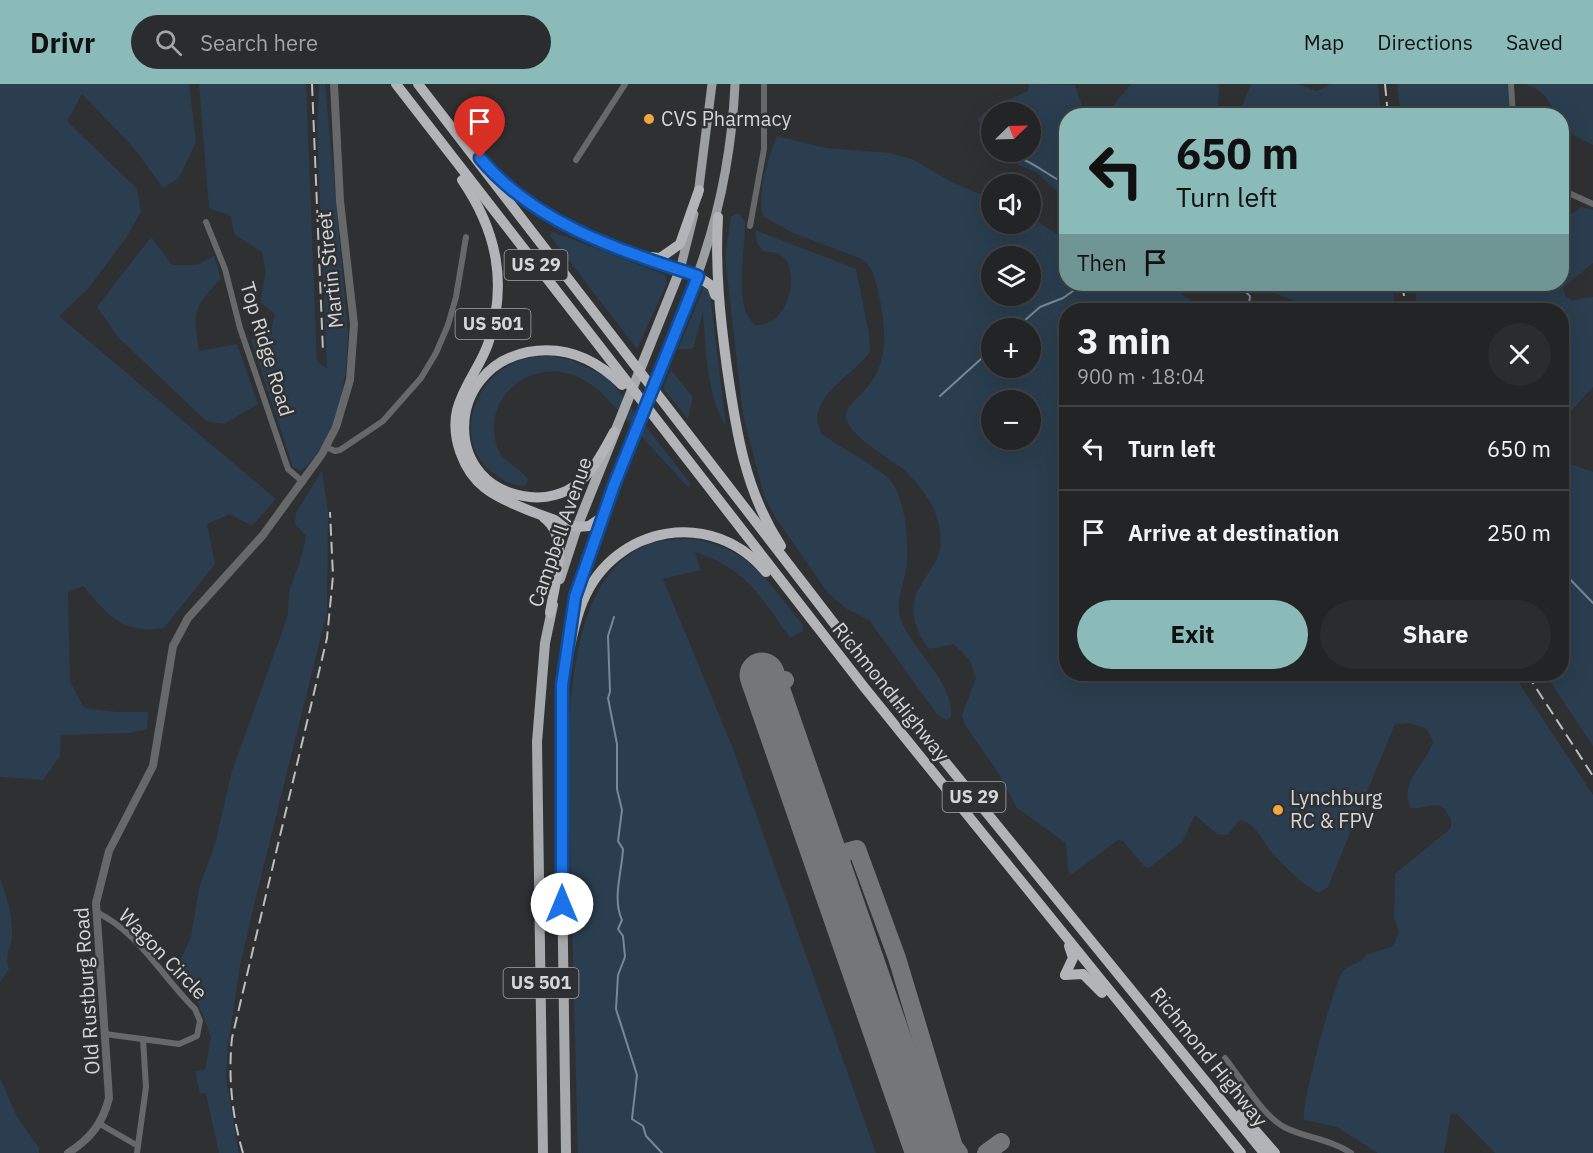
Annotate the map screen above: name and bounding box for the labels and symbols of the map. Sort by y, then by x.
pin [454,96,505,158]
north arrow [981,102,1041,162]
place label: CVS Pharmacy [661,105,791,132]
marker: CVS Pharmacy [642,112,656,126]
street label: Martin Street [310,210,349,330]
road number: US 29 [504,250,568,280]
street label: Top Ridge Road [234,278,301,419]
road number: US 501 [456,309,530,339]
street label: Campbell Avenue [521,453,598,610]
street label: Richmond Highway [827,616,956,767]
road number: US 29 [942,782,1006,812]
place label: Lynchburg RC & FPV [1290,784,1383,834]
marker: Lynchburg RC & FPV [1271,803,1285,817]
position arrow [530,872,594,936]
street label: Wagon Circle [113,902,214,1005]
street label: Old Rustburg Road [67,906,106,1076]
road number: US 501 [504,968,578,998]
street label: Richmond Highway [1145,981,1274,1132]

